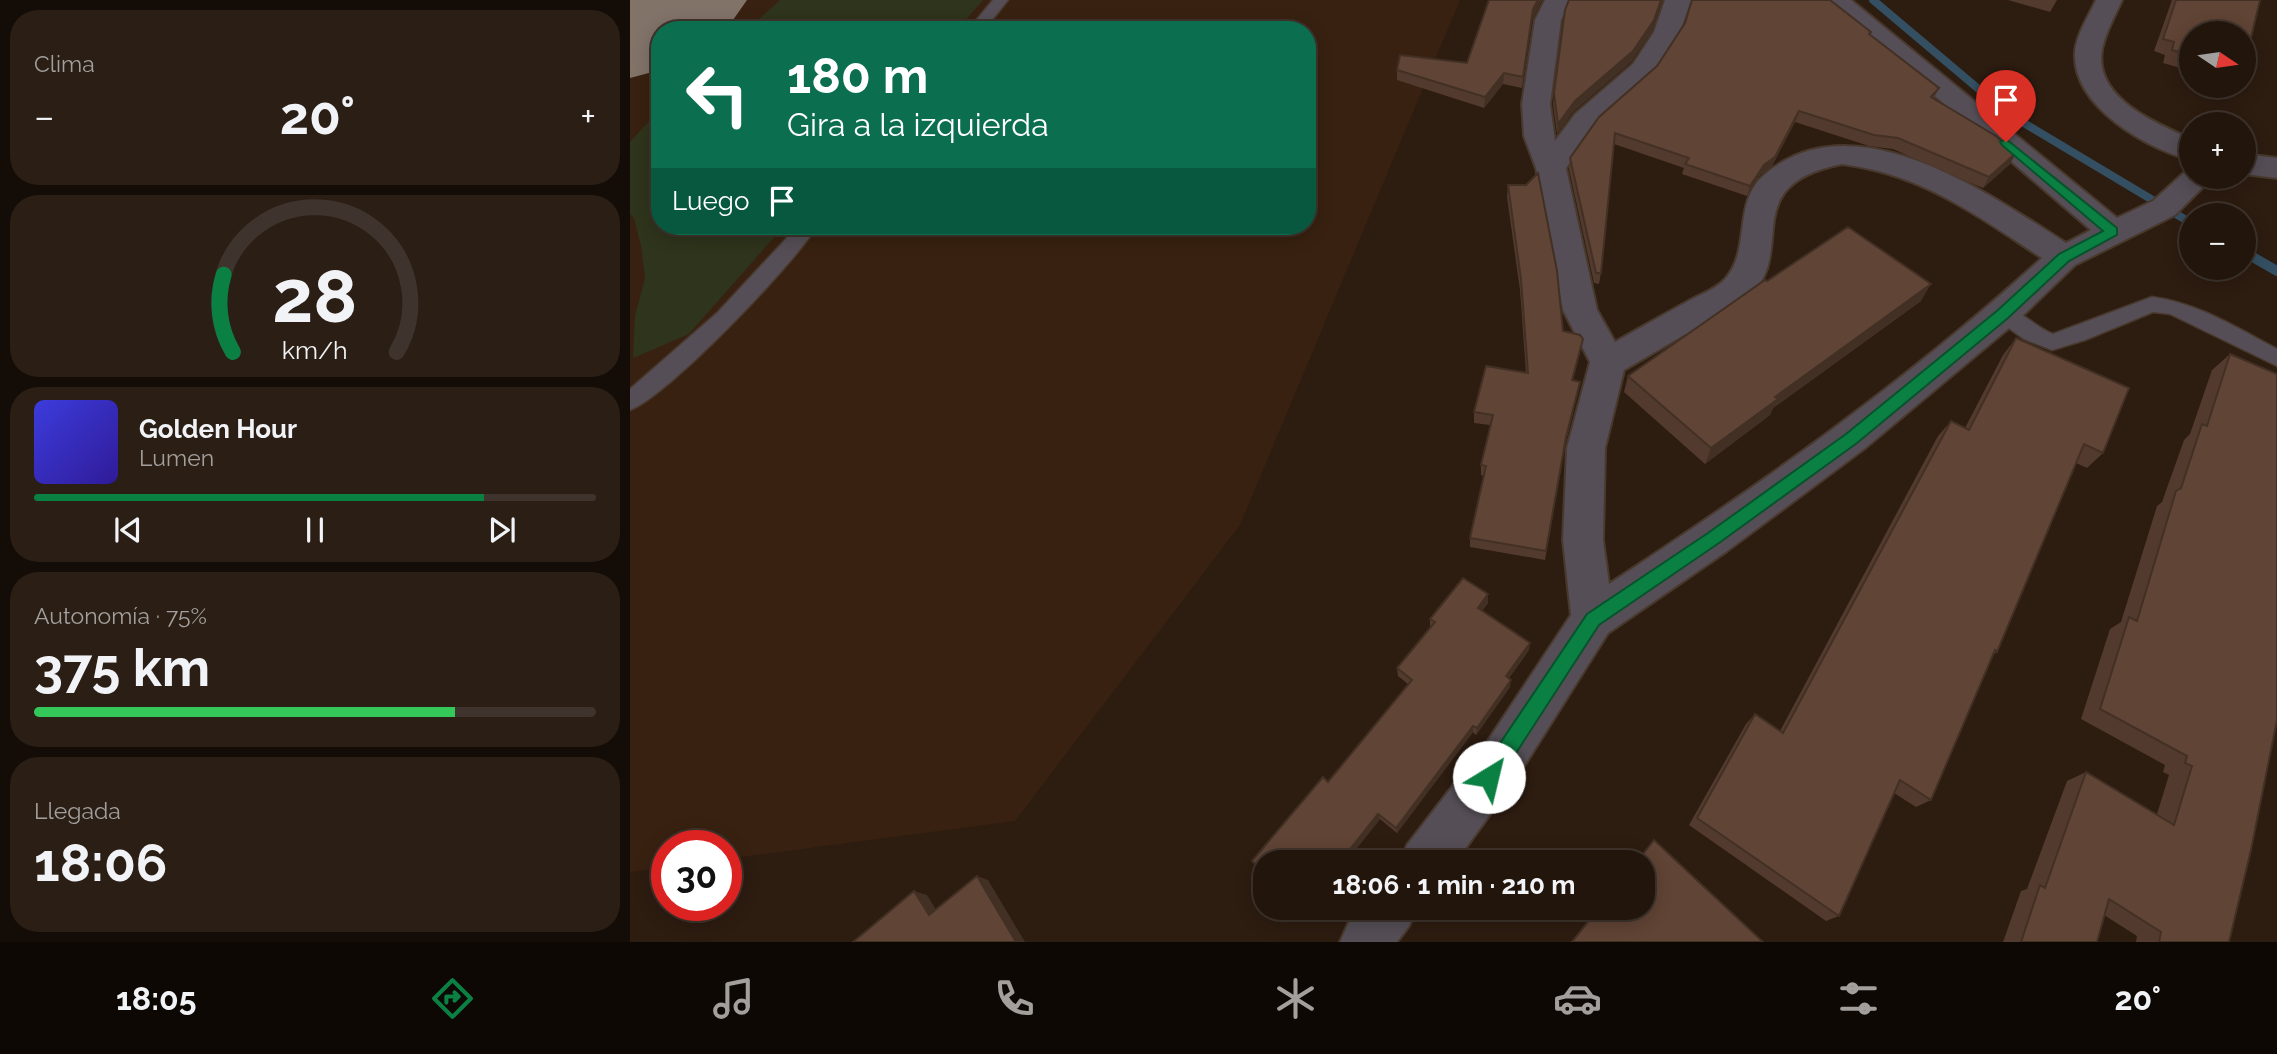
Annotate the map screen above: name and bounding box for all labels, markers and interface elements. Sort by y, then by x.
north arrow [2179,21,2256,98]
map controls [2179,21,2256,280]
text: 180 m [787,47,928,104]
icon: left [672,49,763,140]
text: Clima [34,50,95,77]
pin [1976,70,2036,142]
icon: arrive [1987,81,2025,119]
text: 20° [280,85,355,146]
text: − [34,94,54,139]
text: + [580,94,596,139]
text: Gira a la izquierda [787,106,1049,143]
button: + [2179,112,2256,189]
icon: arrive [763,182,801,220]
text: Luego [672,186,749,216]
button: − [2179,203,2256,280]
text: 28 [272,254,358,339]
text: km/h [282,335,348,365]
text: Golden Hour [139,414,297,444]
text: Lumen [139,444,214,471]
icon: previous [109,511,147,549]
icon: pause [296,511,334,549]
icon: next [483,511,521,549]
text: Autonomía · 75% [34,602,207,629]
text: 375 km [34,637,210,698]
position arrow [1452,740,1526,814]
text: Llegada [34,797,121,824]
speed limit sign: 30 [651,830,742,921]
text: 18:06 [34,832,167,893]
text: 18:06 · 1 min · 210 m [1333,870,1575,900]
icon: directions [428,974,477,1023]
icon: music [709,974,758,1023]
icon: phone [990,974,1039,1023]
icon: climate [1271,974,1320,1023]
icon: car [1553,974,1602,1023]
icon: filters [1834,974,1883,1023]
text: 18:05 [116,980,196,1017]
text: 20° [2115,980,2161,1017]

